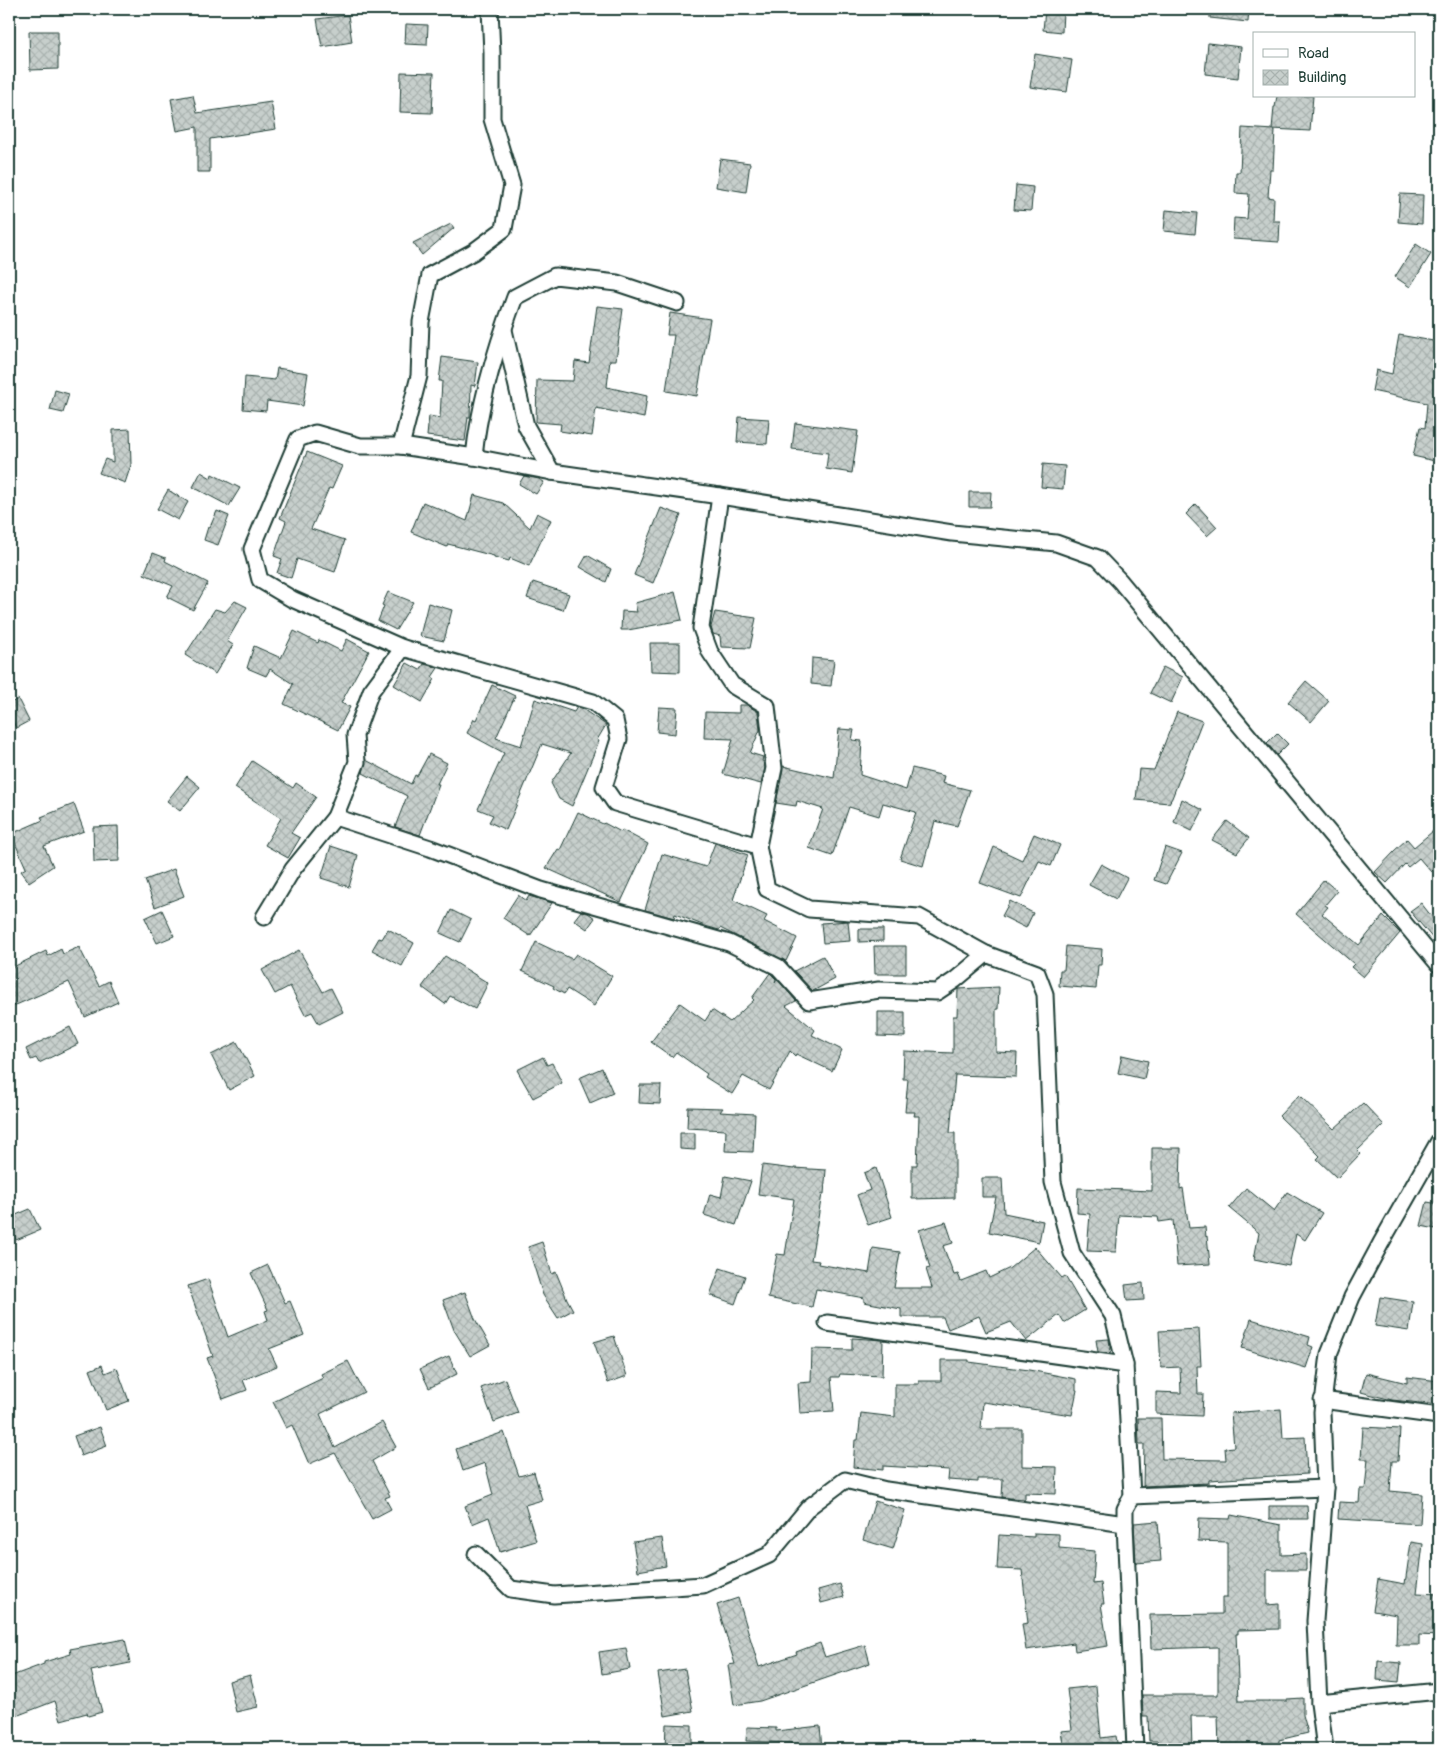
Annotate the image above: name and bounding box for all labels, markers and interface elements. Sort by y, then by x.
legend [1253,32,1416,98]
text: Road [1298,44,1329,63]
text: Building [1298,68,1346,87]

